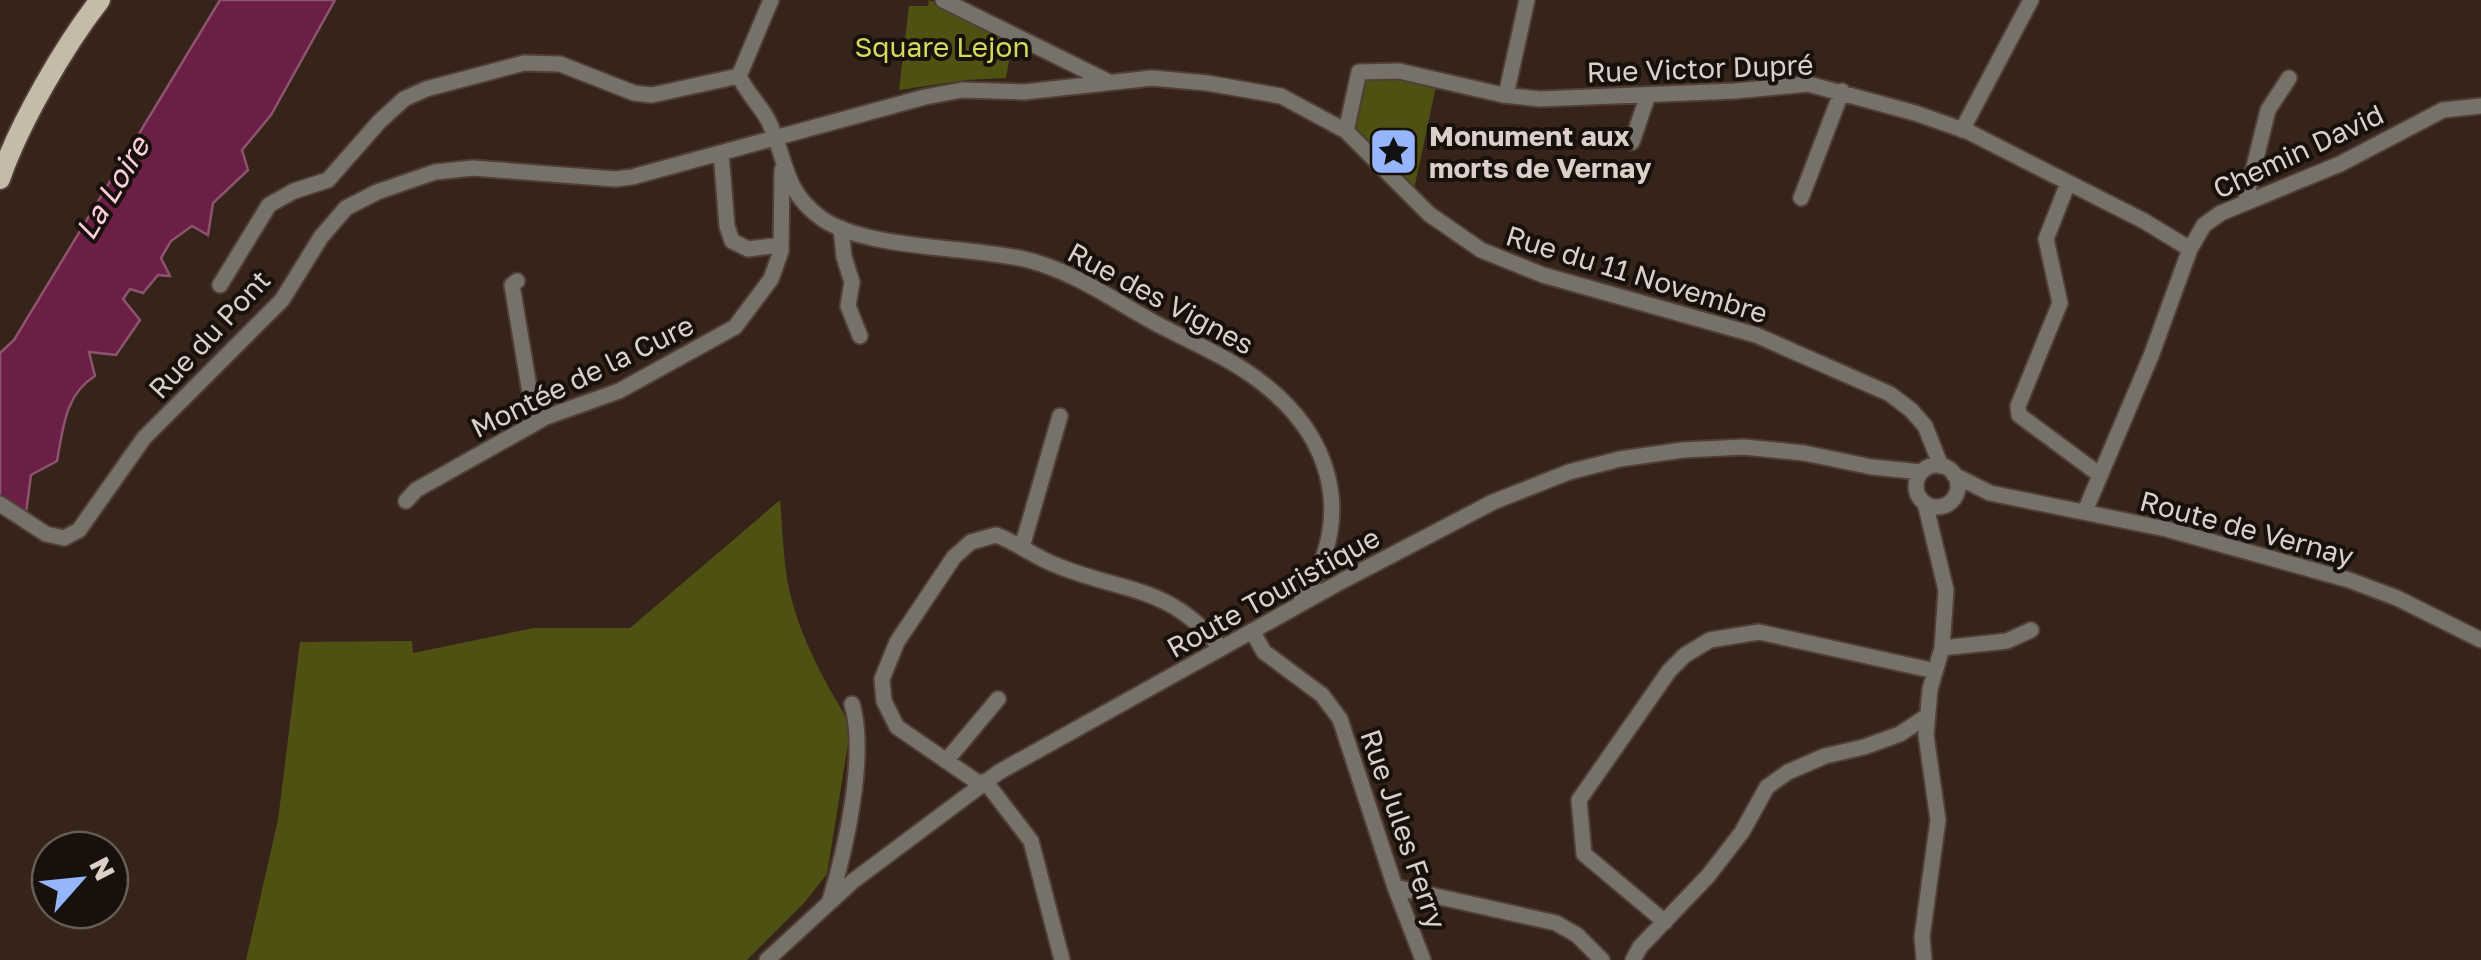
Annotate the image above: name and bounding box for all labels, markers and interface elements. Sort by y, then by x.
park label: Square Lejon [854,30,1030,63]
street label: Rue Victor Dupré [1586,48,1814,88]
street label: Chemin David [2208,97,2388,205]
place label: Monument aux morts de Vernay [1429,119,1652,184]
place icon: Monument aux morts de Vernay [1368,125,1420,177]
water label: La Loire [67,128,158,246]
street label: Rue du 11 Novembre [1502,218,1772,330]
street label: Rue des Vignes [1062,235,1260,361]
street label: Rue du Pont [141,263,277,405]
street label: Montée de la Cure [465,308,699,444]
street label: Route de Vernay [2137,484,2358,572]
street label: Route Touristique [1161,520,1385,664]
street label: Rue Jules Ferry [1354,725,1454,933]
north arrow [30,830,130,930]
text: N [83,851,122,885]

